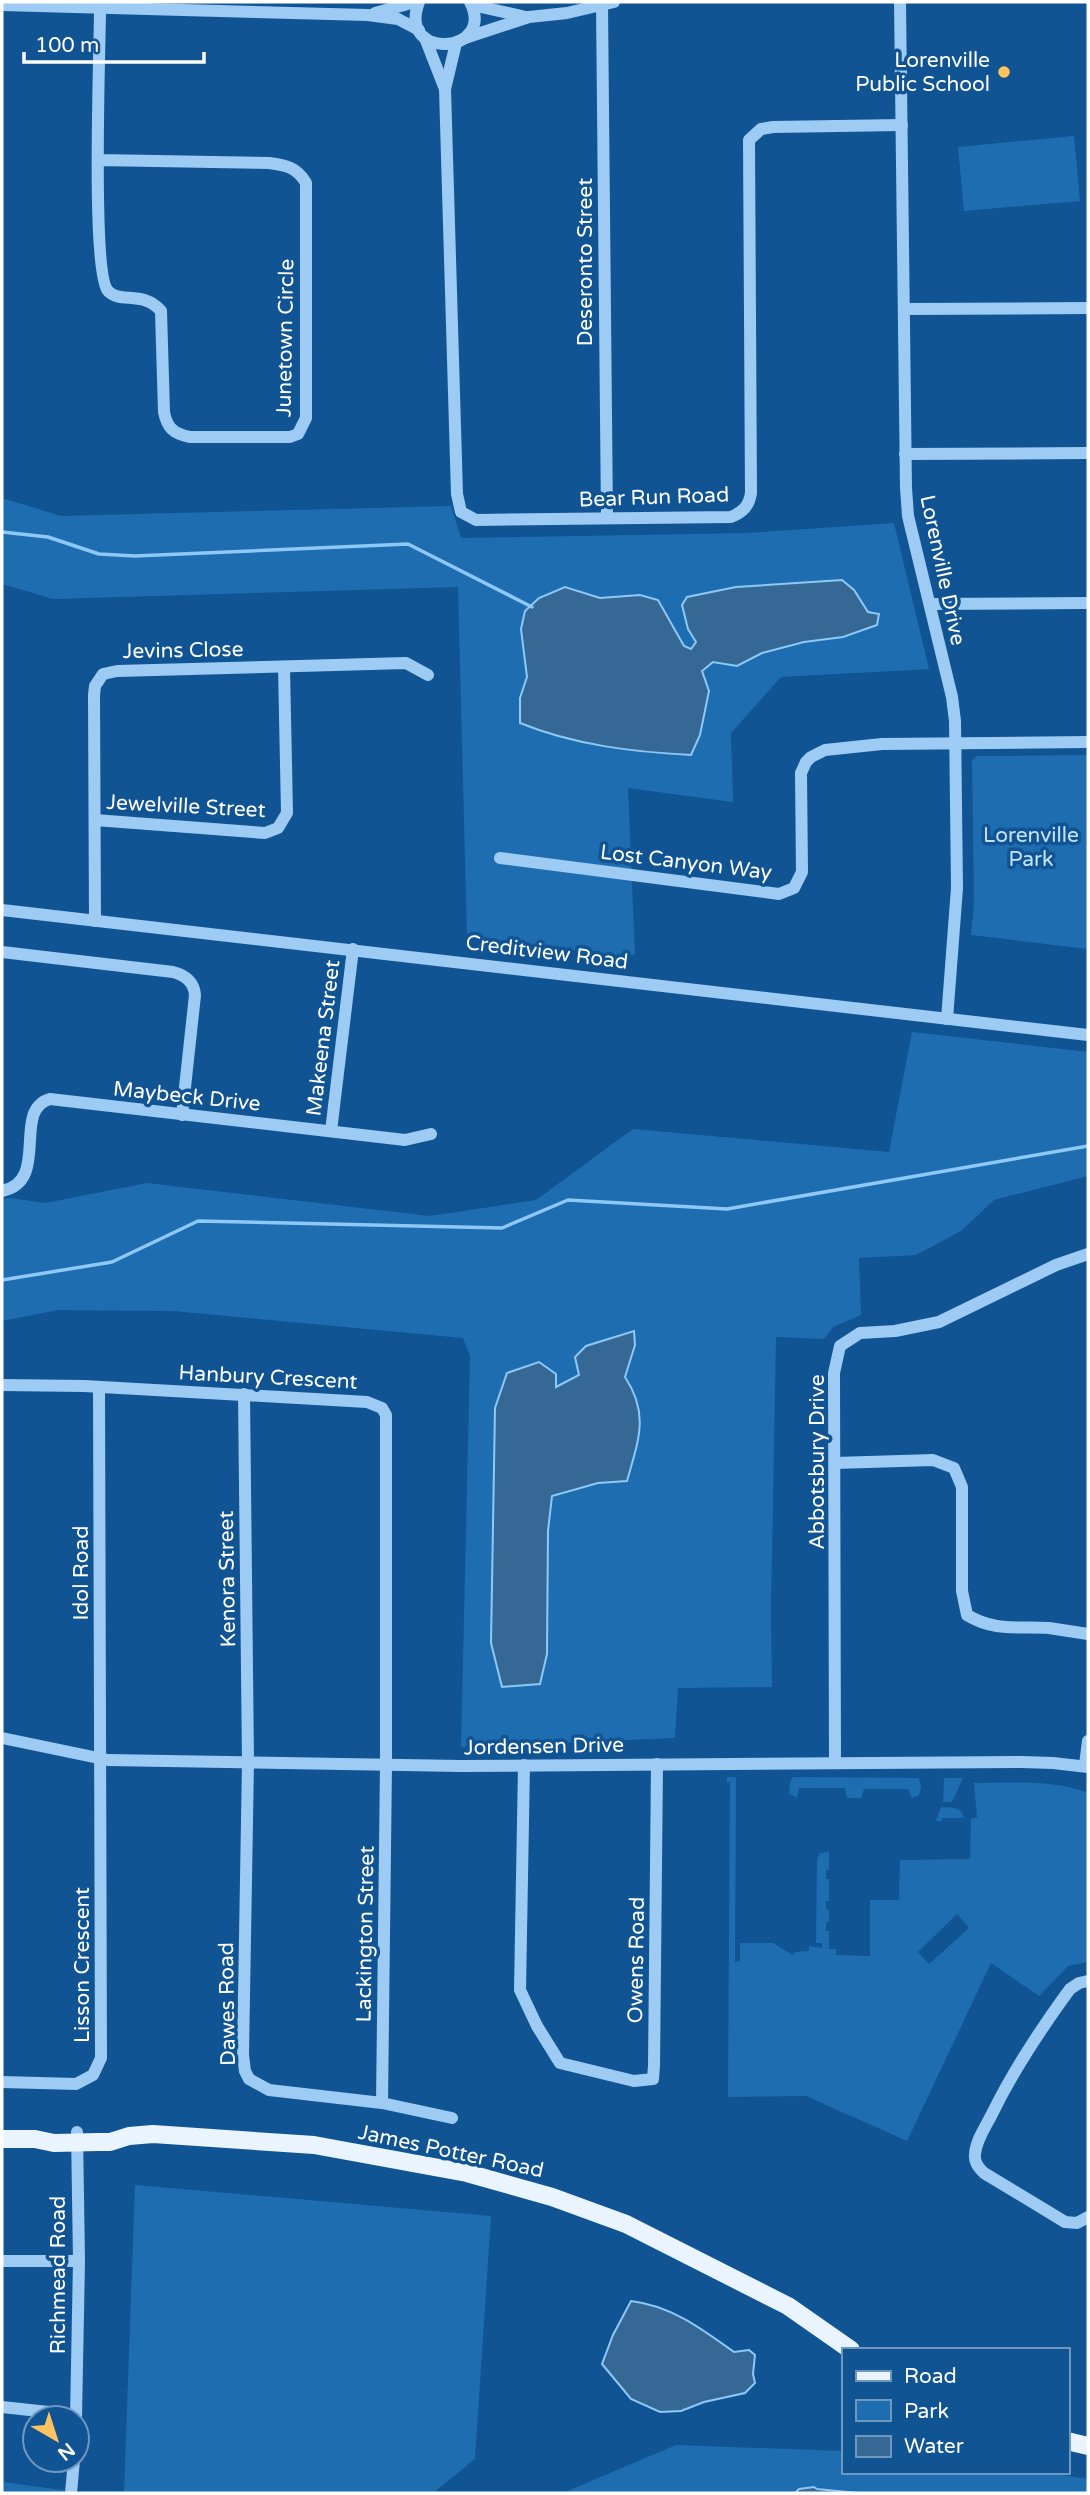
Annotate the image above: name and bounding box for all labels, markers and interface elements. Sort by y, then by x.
scale bar [24,21,205,65]
text: 100 m [35,33,99,58]
place label: Lorenville Public School [855,48,990,97]
marker: Lorenville Public School [996,64,1012,80]
street label: Deseronto Street [573,178,598,346]
street label: Junetown Circle [272,258,299,417]
street label: Bear Run Road [578,482,730,513]
street label: Lorenville Drive [914,493,971,648]
street label: Jevins Close [122,637,244,664]
street label: Jewelville Street [106,790,266,823]
park label: Lorenville Park [983,823,1079,872]
street label: Lost Canyon Way [599,840,773,885]
street label: Creditview Road [464,930,630,975]
street label: Makeena Street [302,959,345,1118]
street label: Maybeck Drive [112,1076,262,1117]
street label: Hanbury Crescent [178,1360,358,1395]
street label: Abbotsbury Drive [805,1374,830,1550]
street label: Kenora Street [214,1510,241,1648]
street label: Idol Road [69,1525,94,1621]
street label: Jordensen Drive [464,1733,624,1760]
street label: Lackington Street [351,1845,380,2023]
street label: Lisson Crescent [70,1887,95,2043]
street label: Owens Road [623,1897,650,2023]
street label: Dawes Road [214,1942,241,2066]
street label: James Potter Road [356,2120,546,2183]
street label: Richmead Road [46,2196,71,2354]
legend [842,2348,1069,2474]
text: Road [904,2364,957,2389]
text: Park [904,2399,949,2424]
north arrow [21,2404,91,2474]
text: Water [904,2434,964,2459]
text: N [53,2438,79,2465]

